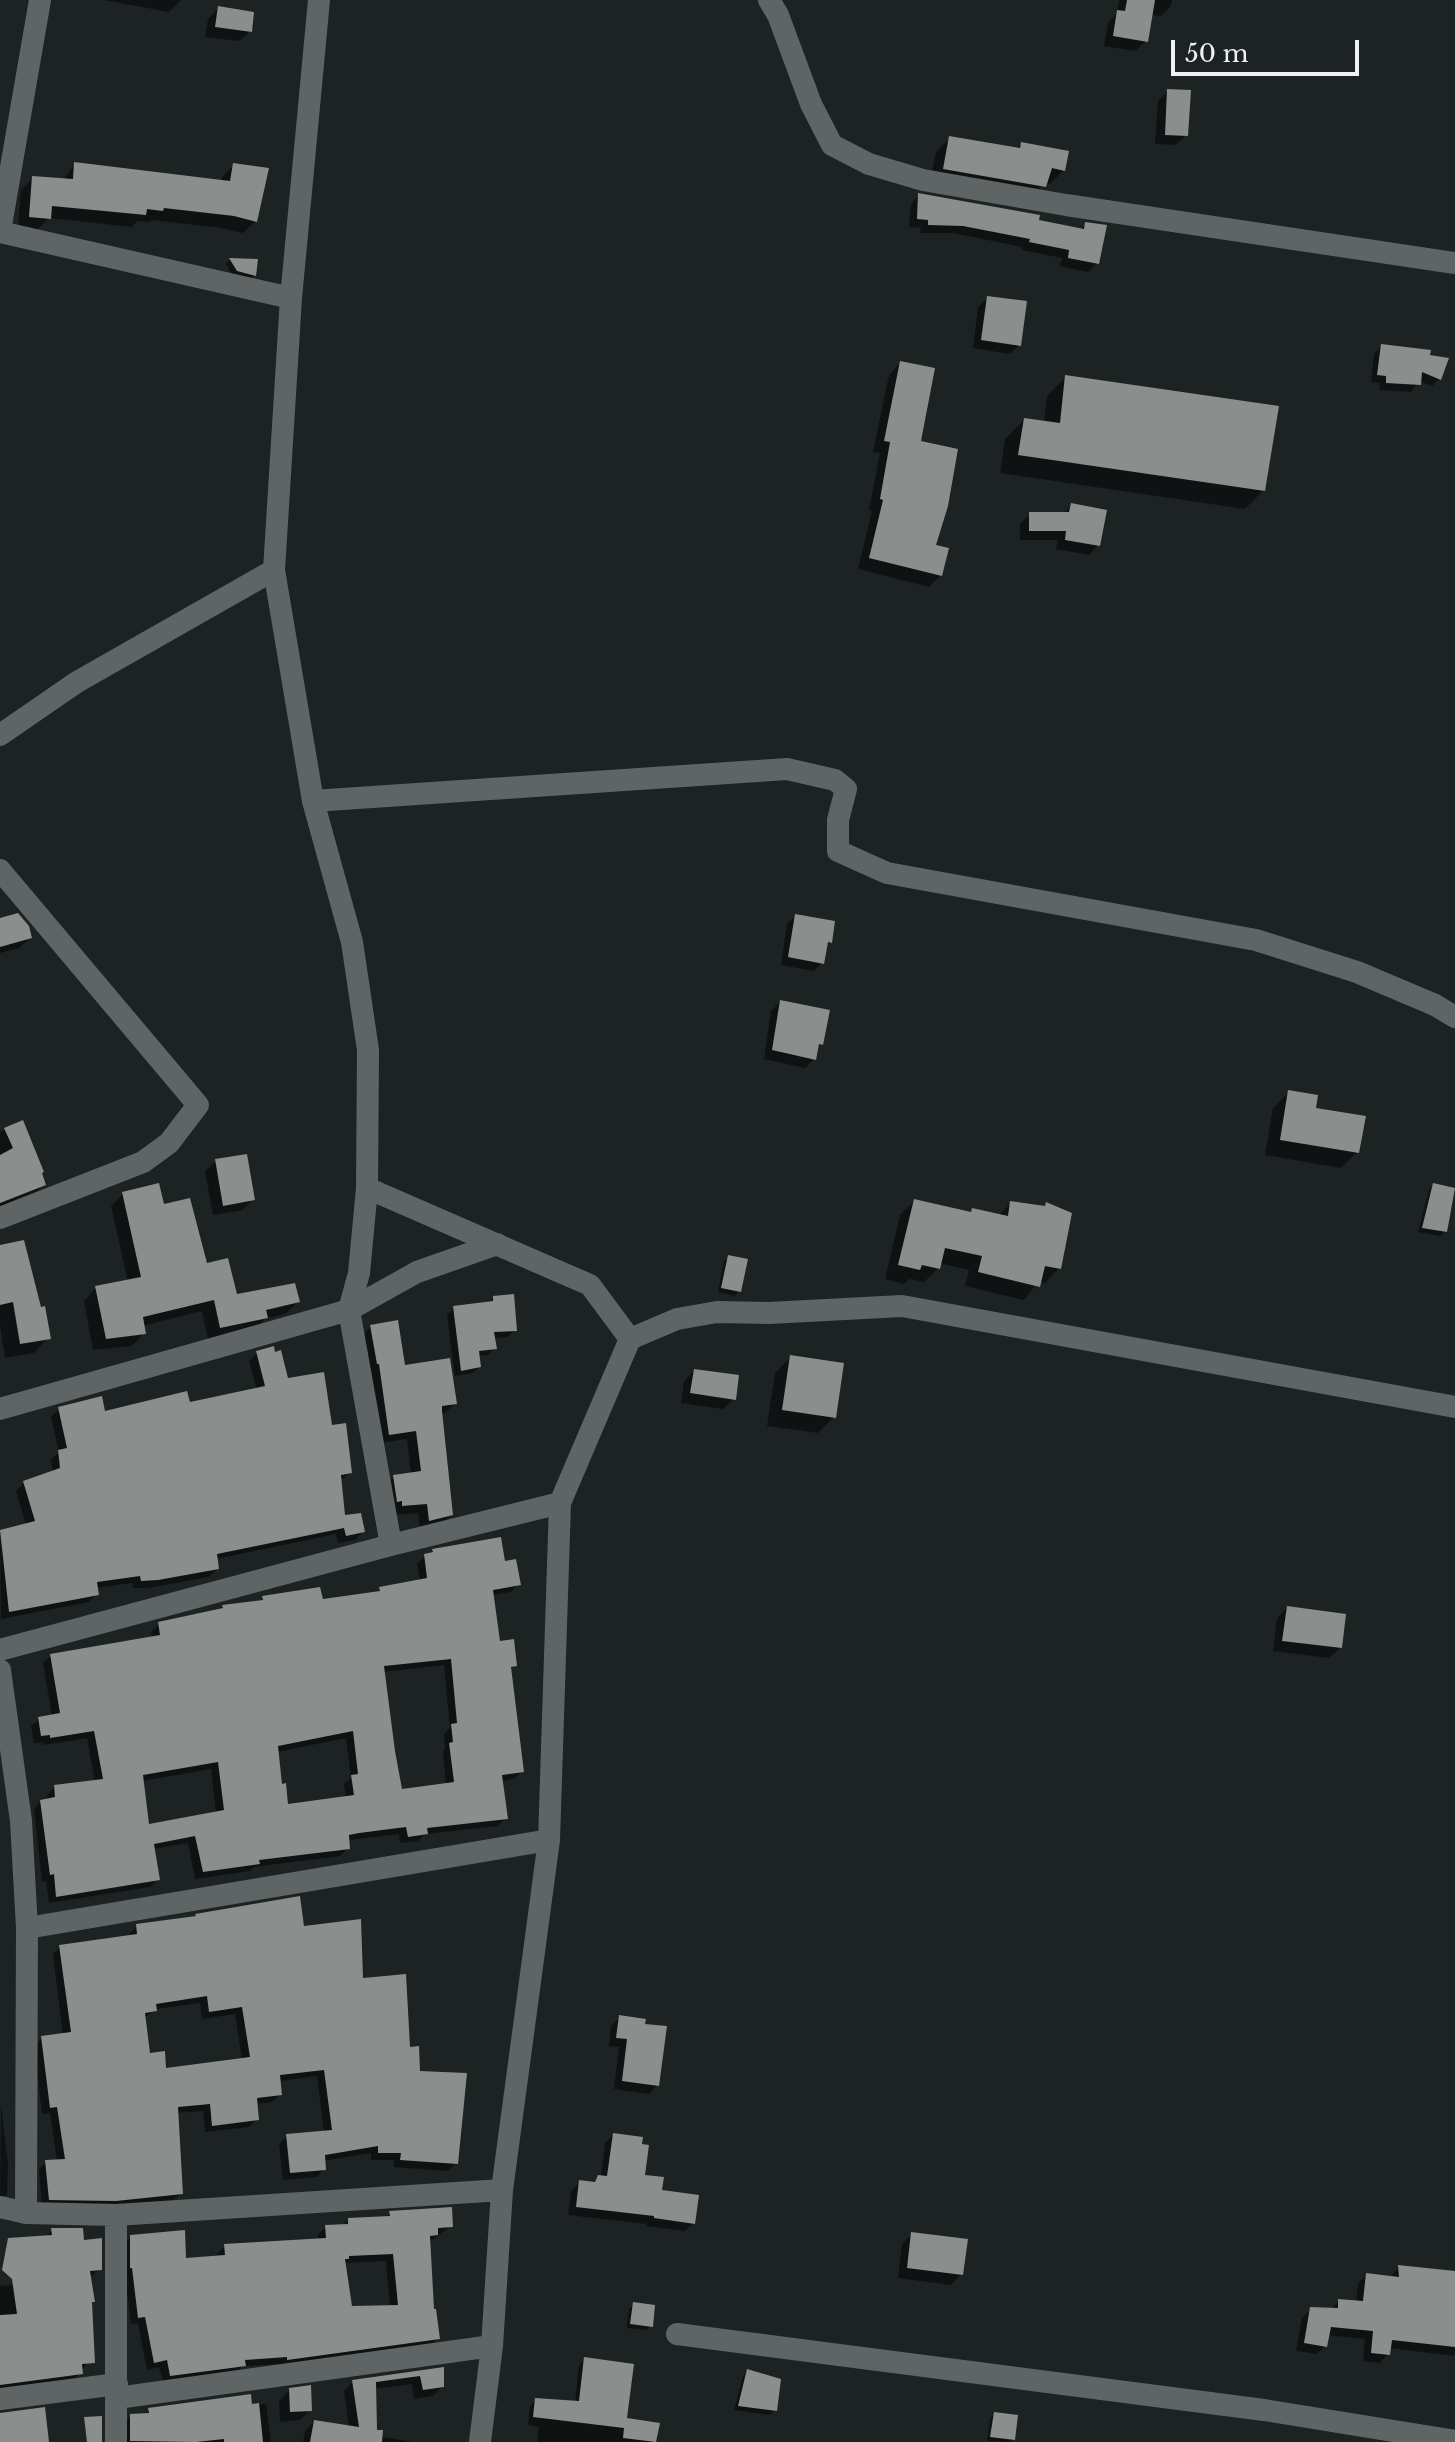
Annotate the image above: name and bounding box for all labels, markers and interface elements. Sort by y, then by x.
scale bar [1175,24,1363,74]
text: 50 m [1185,39,1248,68]

